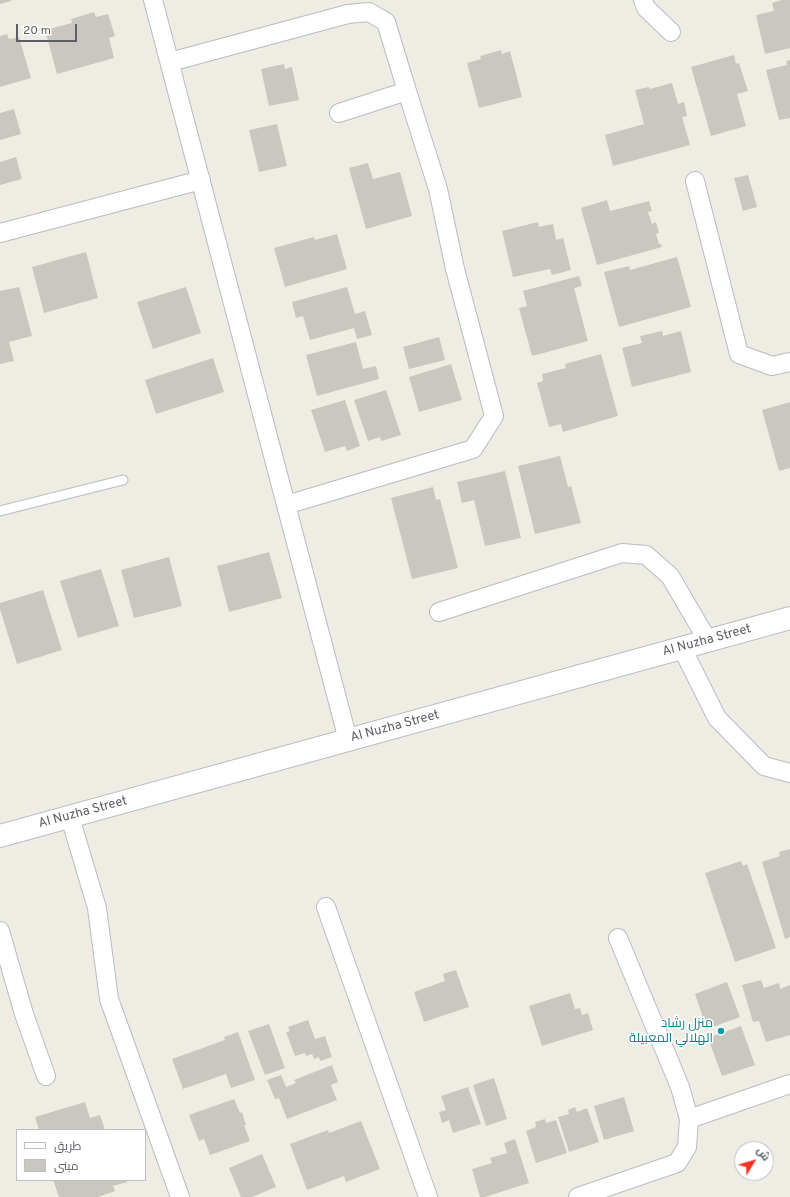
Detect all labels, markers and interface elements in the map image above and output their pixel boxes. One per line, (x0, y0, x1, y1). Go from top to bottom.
scale bar (18, 16, 79, 42)
text: 20 m (23, 23, 51, 39)
street label: Al Nuzha Street (661, 622, 753, 660)
street label: Al Nuzha Street (349, 708, 441, 746)
street label: Al Nuzha Street (37, 794, 129, 832)
place label: منزل رشاد الهلالي المعبيلة (629, 1016, 713, 1047)
marker: منزل رشاد الهلالي المعبيلة (716, 1026, 726, 1036)
legend (16, 1129, 146, 1181)
text: طريق (54, 1139, 81, 1155)
north arrow (734, 1141, 774, 1181)
text: ش (753, 1144, 773, 1164)
text: مبنى (54, 1159, 79, 1175)

